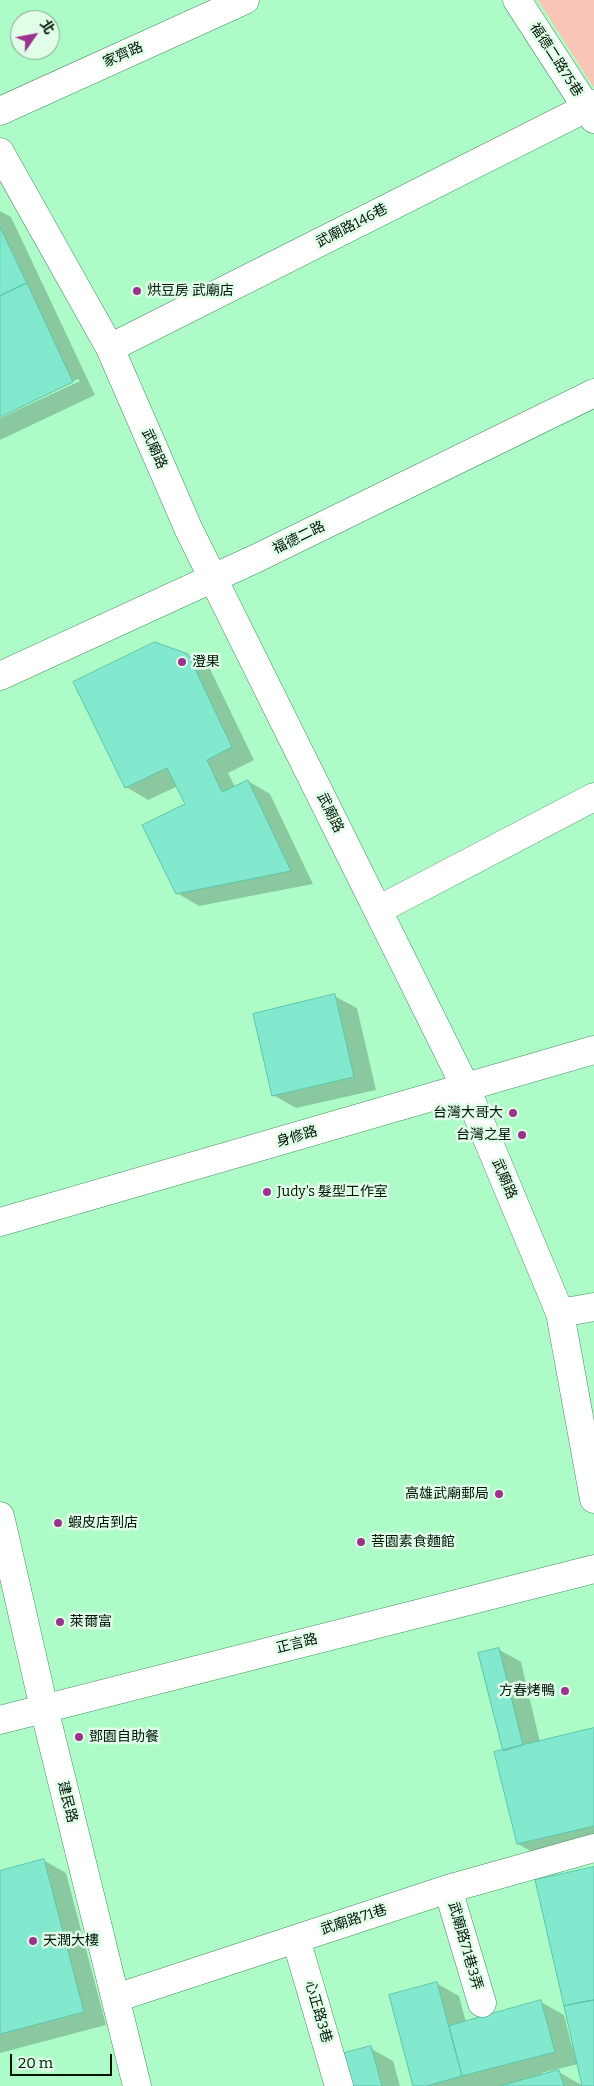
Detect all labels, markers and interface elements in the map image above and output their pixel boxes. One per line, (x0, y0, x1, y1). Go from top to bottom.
north arrow (10, 10, 60, 60)
text: 北 (36, 17, 58, 38)
street label: 福德二路75巷 (526, 20, 586, 100)
street label: 家齊路 (100, 39, 146, 71)
street label: 武廟路146巷 (313, 201, 391, 251)
place label: 烘豆房 武廟店 (147, 283, 234, 299)
marker: 烘豆房 武廟店 (131, 285, 143, 297)
street label: 武廟路 (138, 426, 170, 472)
street label: 福德二路 (270, 518, 328, 558)
place label: 澄果 (192, 654, 220, 670)
marker: 澄果 (176, 656, 188, 668)
street label: 武廟路 (313, 790, 347, 836)
place label: 台灣大哥大 (433, 1105, 503, 1121)
marker: 台灣大哥大 (507, 1107, 519, 1119)
street label: 身修路 (274, 1123, 320, 1151)
place label: 台灣之星 (456, 1127, 512, 1143)
marker: 台灣之星 (516, 1129, 528, 1141)
street label: 武廟路 (488, 1156, 520, 1202)
place label: Judy's 髮型工作室 (277, 1184, 388, 1200)
marker: Judy's 髮型工作室 (261, 1186, 273, 1198)
place label: 高雄武廟郵局 (405, 1486, 489, 1502)
marker: 高雄武廟郵局 (493, 1488, 505, 1500)
place label: 蝦皮店到店 (68, 1515, 138, 1531)
marker: 蝦皮店到店 (52, 1517, 64, 1529)
place label: 菩園素食麵館 (371, 1534, 455, 1550)
marker: 菩園素食麵館 (355, 1536, 367, 1548)
place label: 萊爾富 (70, 1614, 112, 1630)
marker: 萊爾富 (54, 1616, 66, 1628)
street label: 正言路 (275, 1631, 319, 1657)
place label: 方春烤鴨 (499, 1683, 555, 1699)
marker: 方春烤鴨 (559, 1685, 571, 1697)
place label: 鄧園自助餐 (89, 1729, 159, 1745)
marker: 鄧園自助餐 (73, 1731, 85, 1743)
street label: 建民路 (54, 1780, 80, 1824)
street label: 武廟路71巷3弄 (444, 1900, 486, 1992)
street label: 武廟路71巷 (319, 1901, 389, 1939)
place label: 天潤大樓 (43, 1933, 99, 1949)
marker: 天潤大樓 (27, 1935, 39, 1947)
street label: 心正路3巷 (301, 1979, 335, 2045)
scale bar (12, 2044, 115, 2076)
text: 20 m (18, 2054, 53, 2072)

